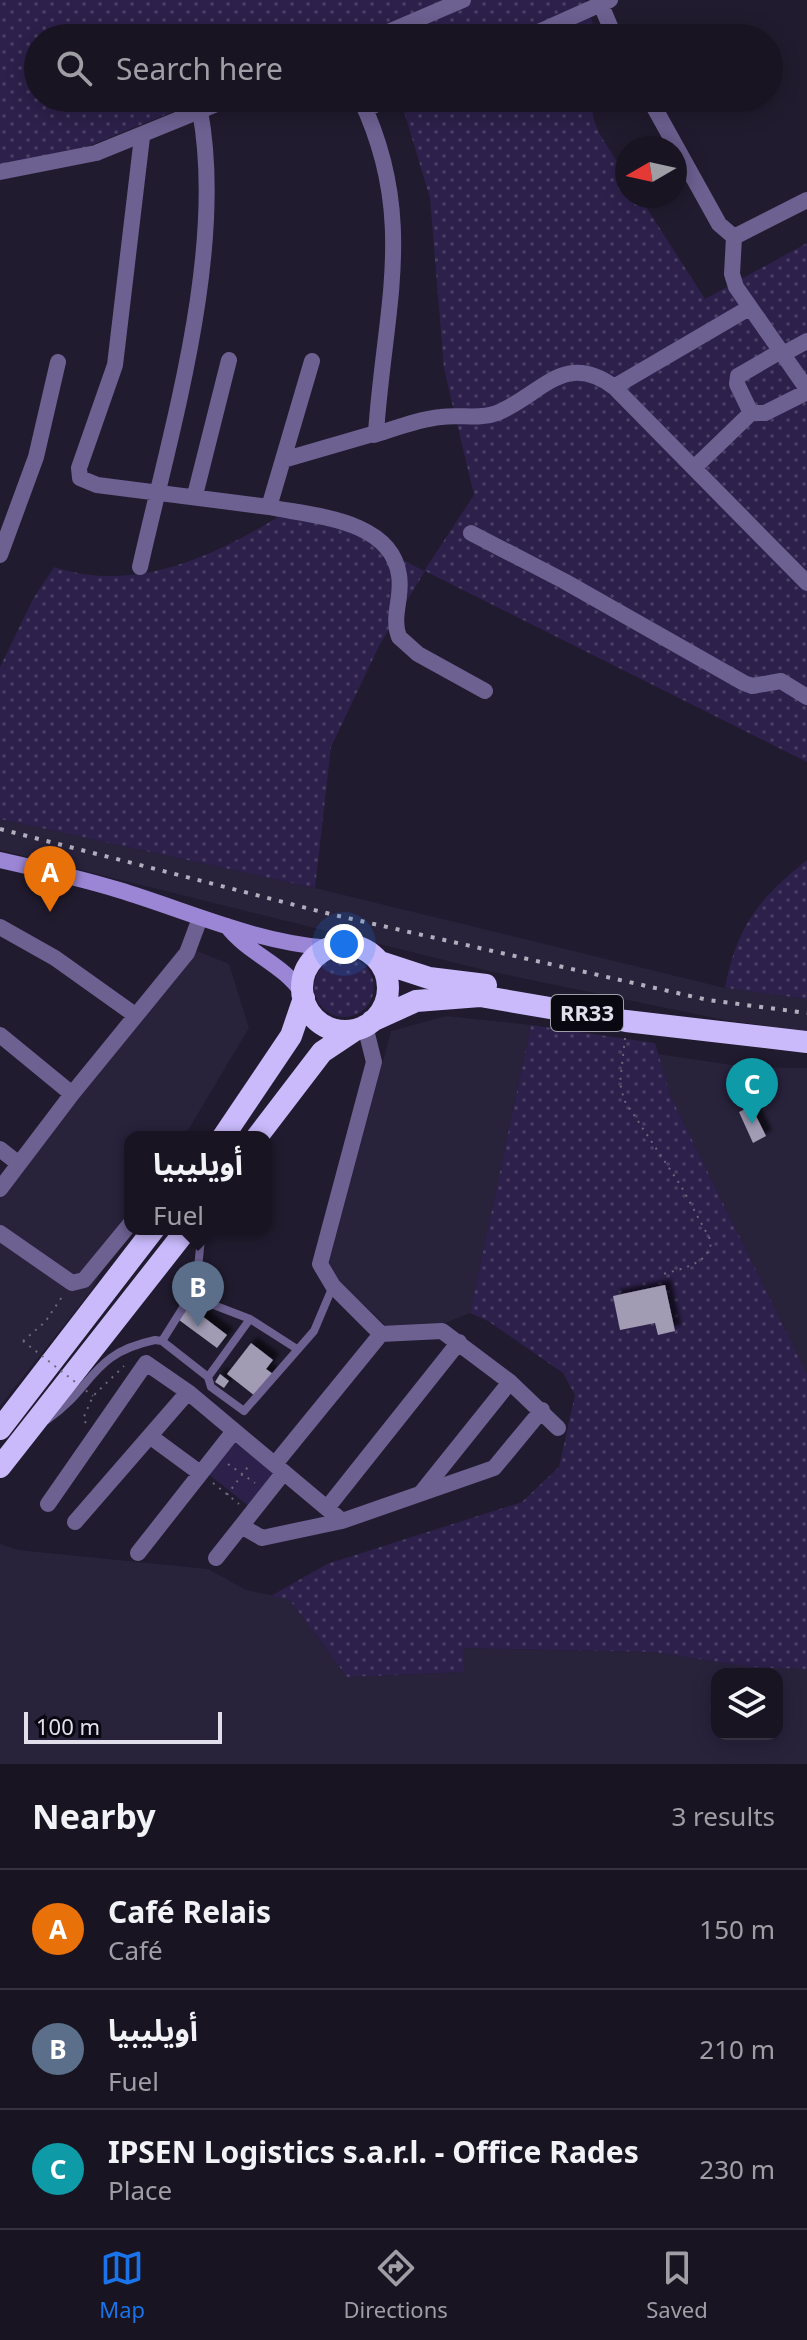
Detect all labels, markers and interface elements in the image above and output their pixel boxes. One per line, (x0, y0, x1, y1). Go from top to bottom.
search box (24, 24, 783, 112)
icon: search (52, 46, 96, 90)
text: Search here (116, 48, 283, 89)
north arrow (615, 136, 687, 208)
pin: A (24, 846, 76, 912)
your location (324, 924, 364, 964)
road number: RR33 (551, 995, 623, 1031)
pin: C (726, 1058, 778, 1124)
popup (124, 1131, 272, 1235)
text: أويليبيا (153, 1143, 243, 1184)
text: Fuel (153, 1197, 204, 1233)
pin: B (172, 1261, 224, 1327)
map controls (711, 1668, 783, 1740)
button: layers (711, 1668, 783, 1740)
scale bar (24, 1708, 222, 1744)
text: 100 m (36, 1711, 100, 1741)
text: Nearby (32, 1793, 156, 1839)
text: 3 results (671, 1798, 775, 1834)
text: Café Relais (108, 1891, 271, 1932)
text: A (49, 1911, 67, 1947)
text: 150 m (699, 1911, 775, 1947)
text: Café (108, 1932, 163, 1968)
text: أويليبيا (108, 2009, 198, 2050)
text: B (49, 2031, 67, 2067)
text: 210 m (699, 2031, 775, 2067)
text: Fuel (108, 2063, 159, 2099)
text: IPSEN Logistics s.a.r.l. - Office Rades (108, 2131, 639, 2172)
text: C (50, 2151, 66, 2187)
text: 230 m (699, 2151, 775, 2187)
text: Place (108, 2172, 172, 2208)
tab: Map (99, 2246, 145, 2324)
tab: Directions (343, 2246, 448, 2324)
tab: Saved (646, 2246, 708, 2324)

